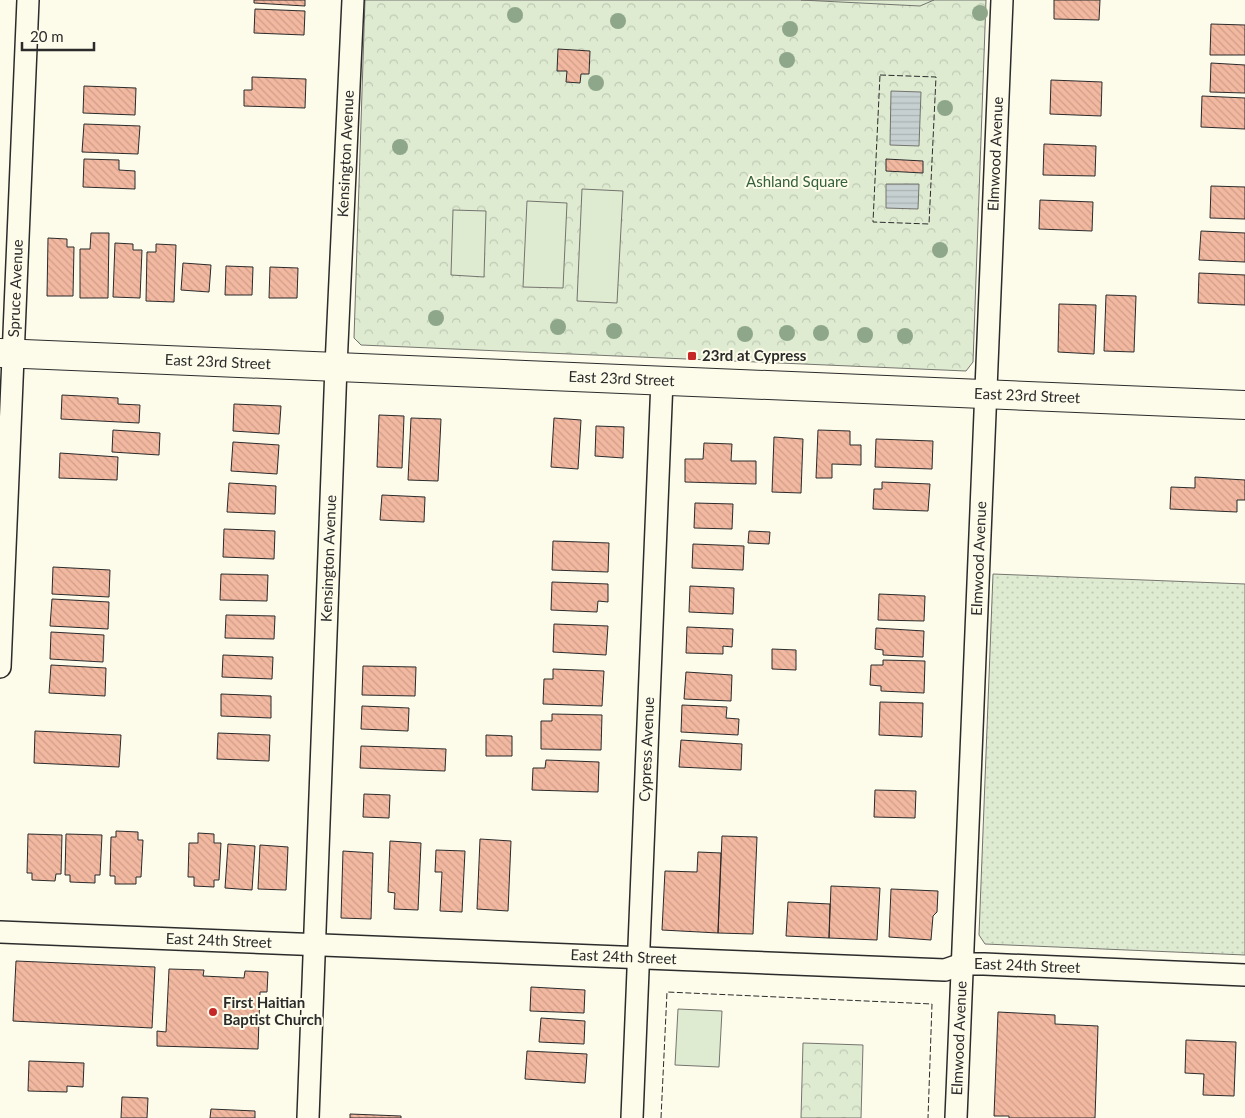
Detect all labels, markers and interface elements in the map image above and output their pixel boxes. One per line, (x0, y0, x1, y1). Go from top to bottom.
scale bar (22, 20, 95, 52)
text: 20 m (30, 27, 64, 45)
street label: Kensington Avenue (333, 90, 357, 218)
street label: Elmwood Avenue (983, 96, 1006, 211)
park label: Ashland Square (746, 172, 848, 190)
street label: Spruce Avenue (4, 239, 26, 338)
place label: 23rd at Cypress (702, 346, 807, 364)
street label: East 23rd Street (164, 350, 272, 372)
marker: 23rd at Cypress (686, 350, 698, 362)
street label: East 23rd Street (568, 367, 676, 389)
street label: East 23rd Street (974, 384, 1081, 406)
street label: Kensington Avenue (316, 494, 339, 622)
street label: Elmwood Avenue (967, 501, 989, 616)
street label: Cypress Avenue (635, 696, 657, 802)
street label: East 24th Street (165, 929, 273, 951)
street label: East 24th Street (570, 945, 678, 967)
street label: East 24th Street (974, 954, 1081, 976)
street label: Elmwood Avenue (947, 980, 970, 1096)
place label: First Haitian Baptist Church (223, 993, 322, 1028)
marker: First Haitian Baptist Church (207, 1006, 219, 1018)

